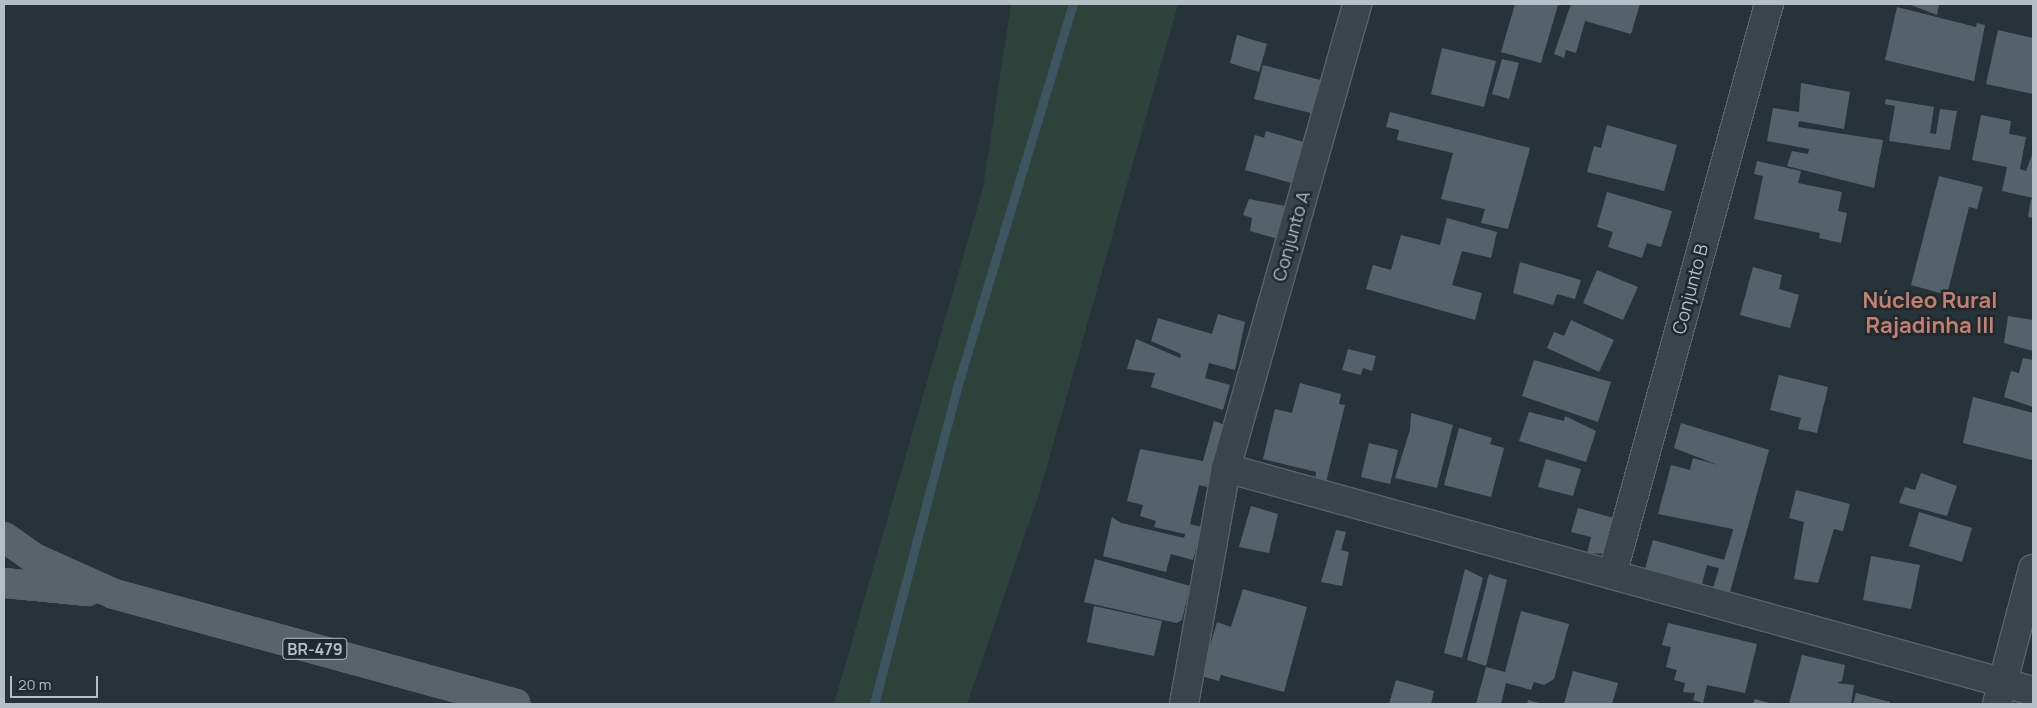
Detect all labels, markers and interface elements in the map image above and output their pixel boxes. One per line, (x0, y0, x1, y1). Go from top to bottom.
street label: Conjunto A (1268, 189, 1314, 283)
street label: Conjunto B (1668, 242, 1712, 336)
district label: Núcleo Rural Rajadinha III (1863, 287, 1997, 338)
road number: BR-479 (281, 636, 349, 662)
scale bar (12, 666, 100, 698)
text: 20 m (18, 674, 51, 695)

